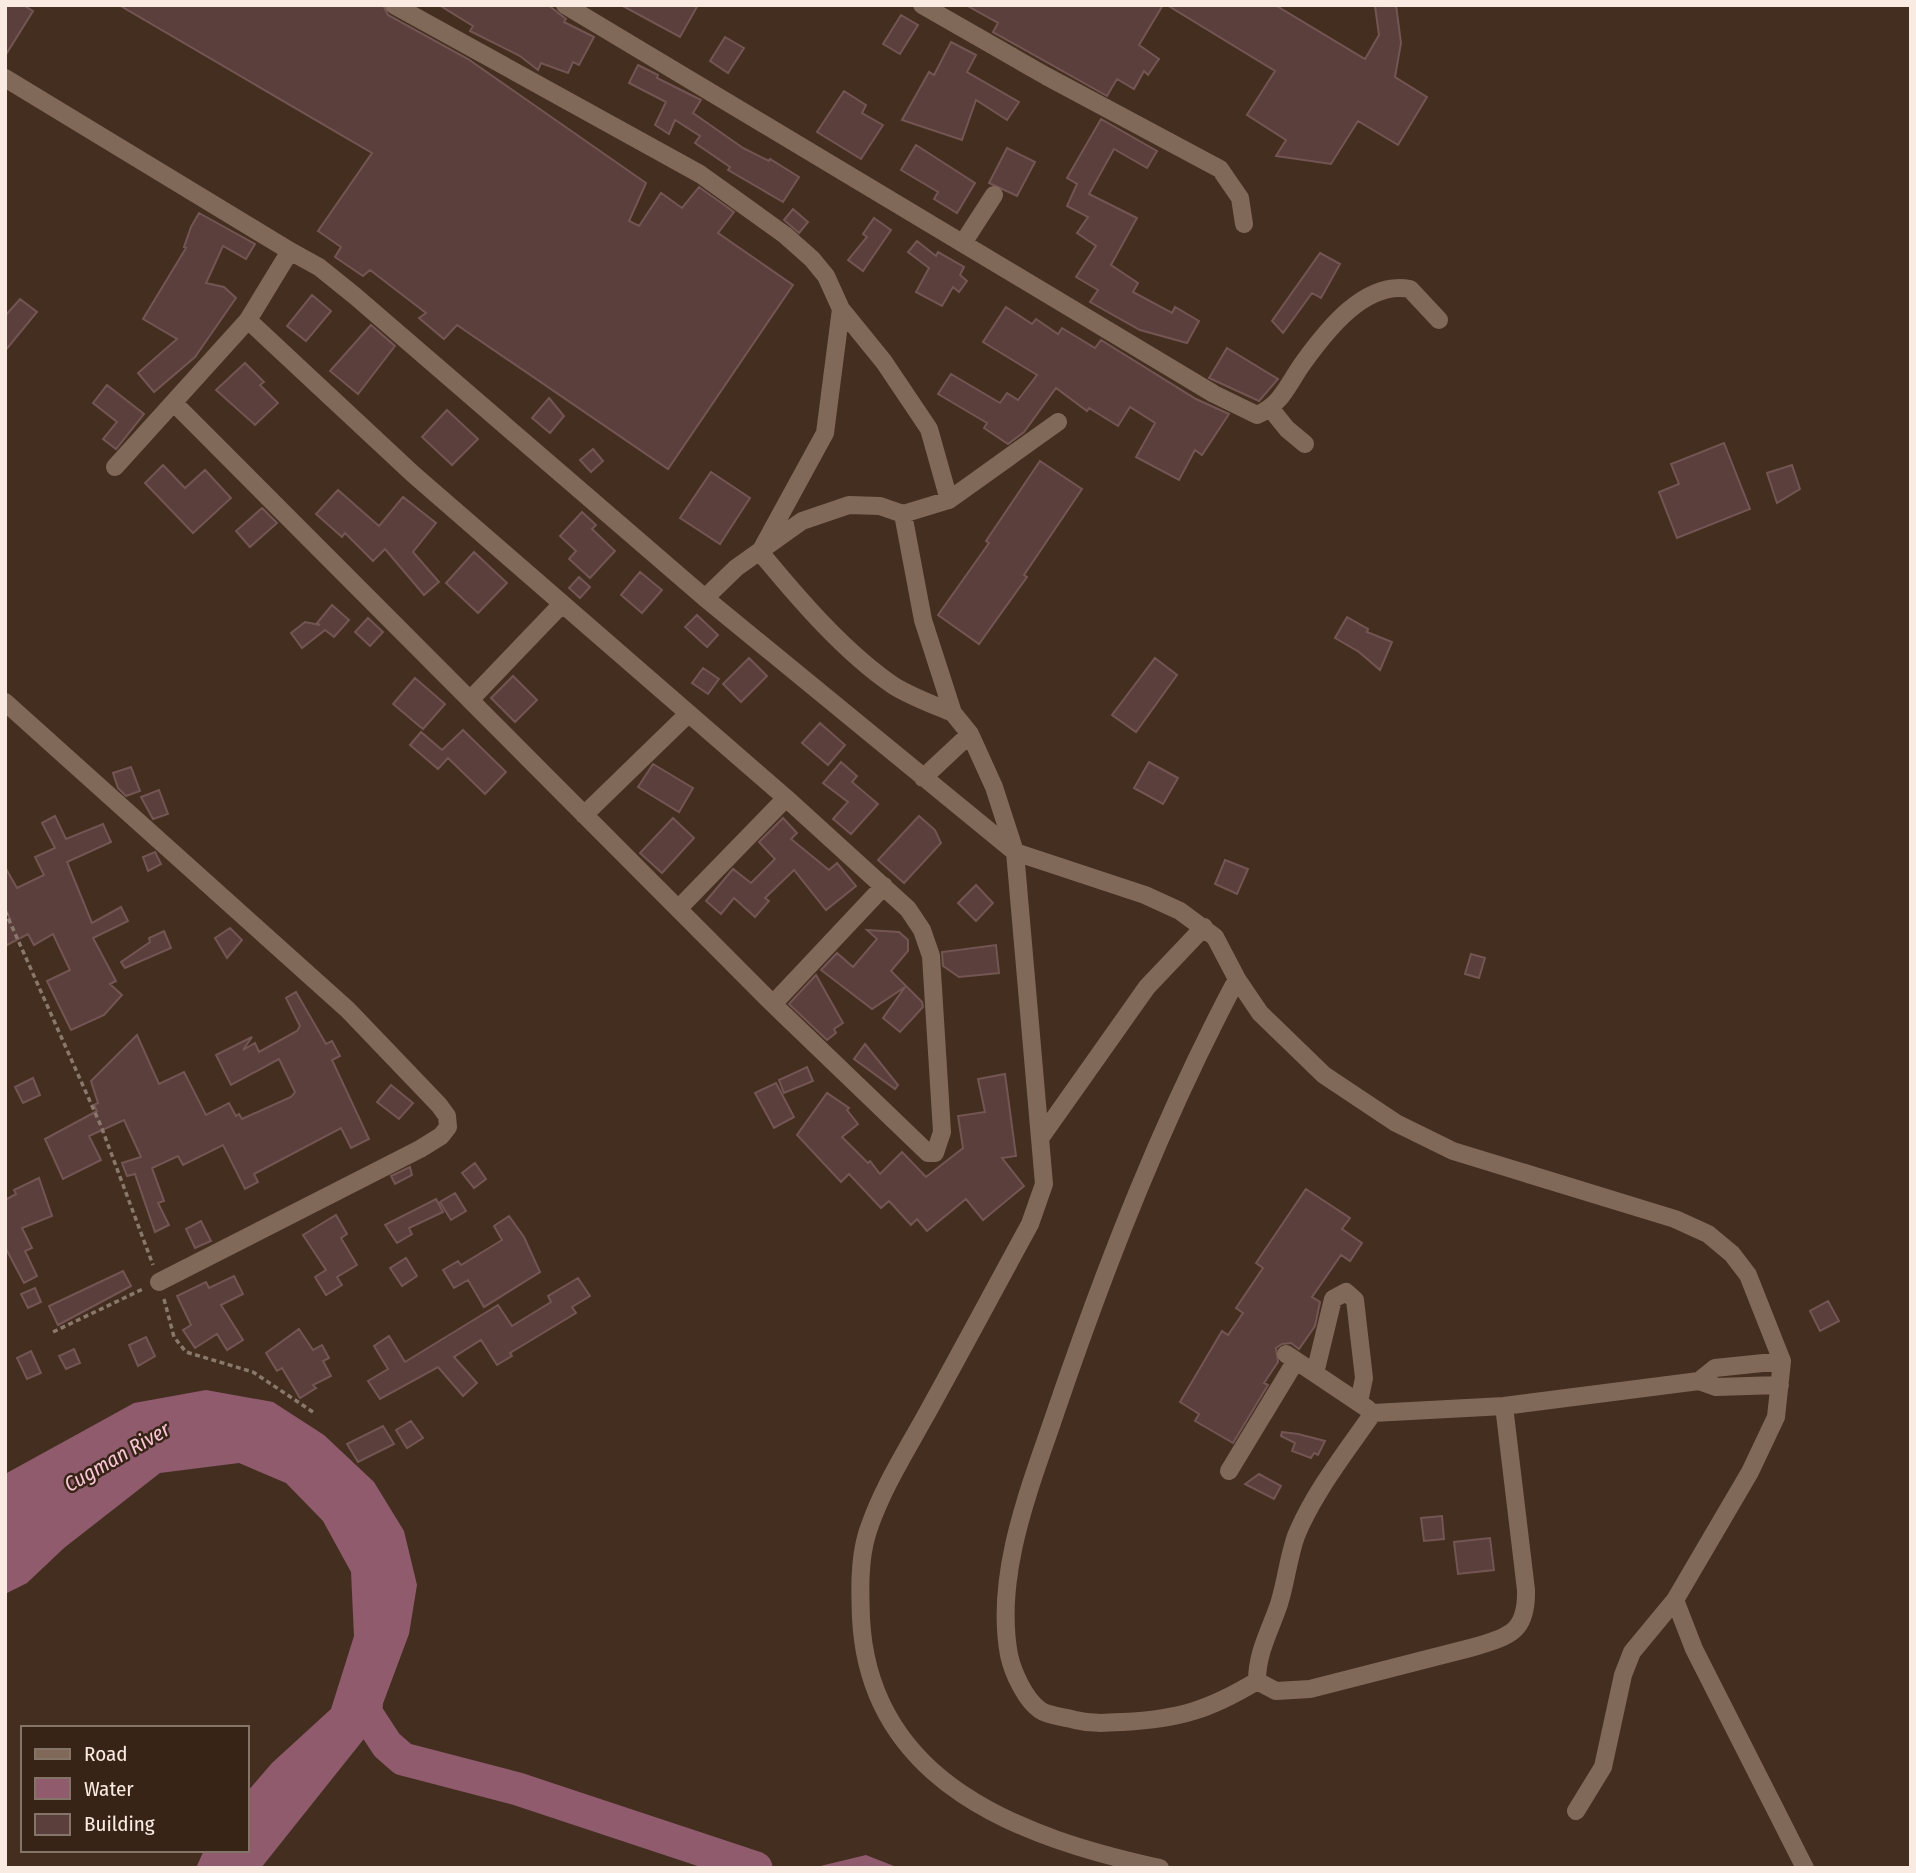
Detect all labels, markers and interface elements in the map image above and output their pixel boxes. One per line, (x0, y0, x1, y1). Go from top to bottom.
water label: Cugman River (59, 1416, 175, 1498)
legend (21, 1726, 248, 1852)
text: Road (84, 1741, 128, 1767)
text: Water (84, 1776, 134, 1802)
text: Building (84, 1811, 155, 1837)

